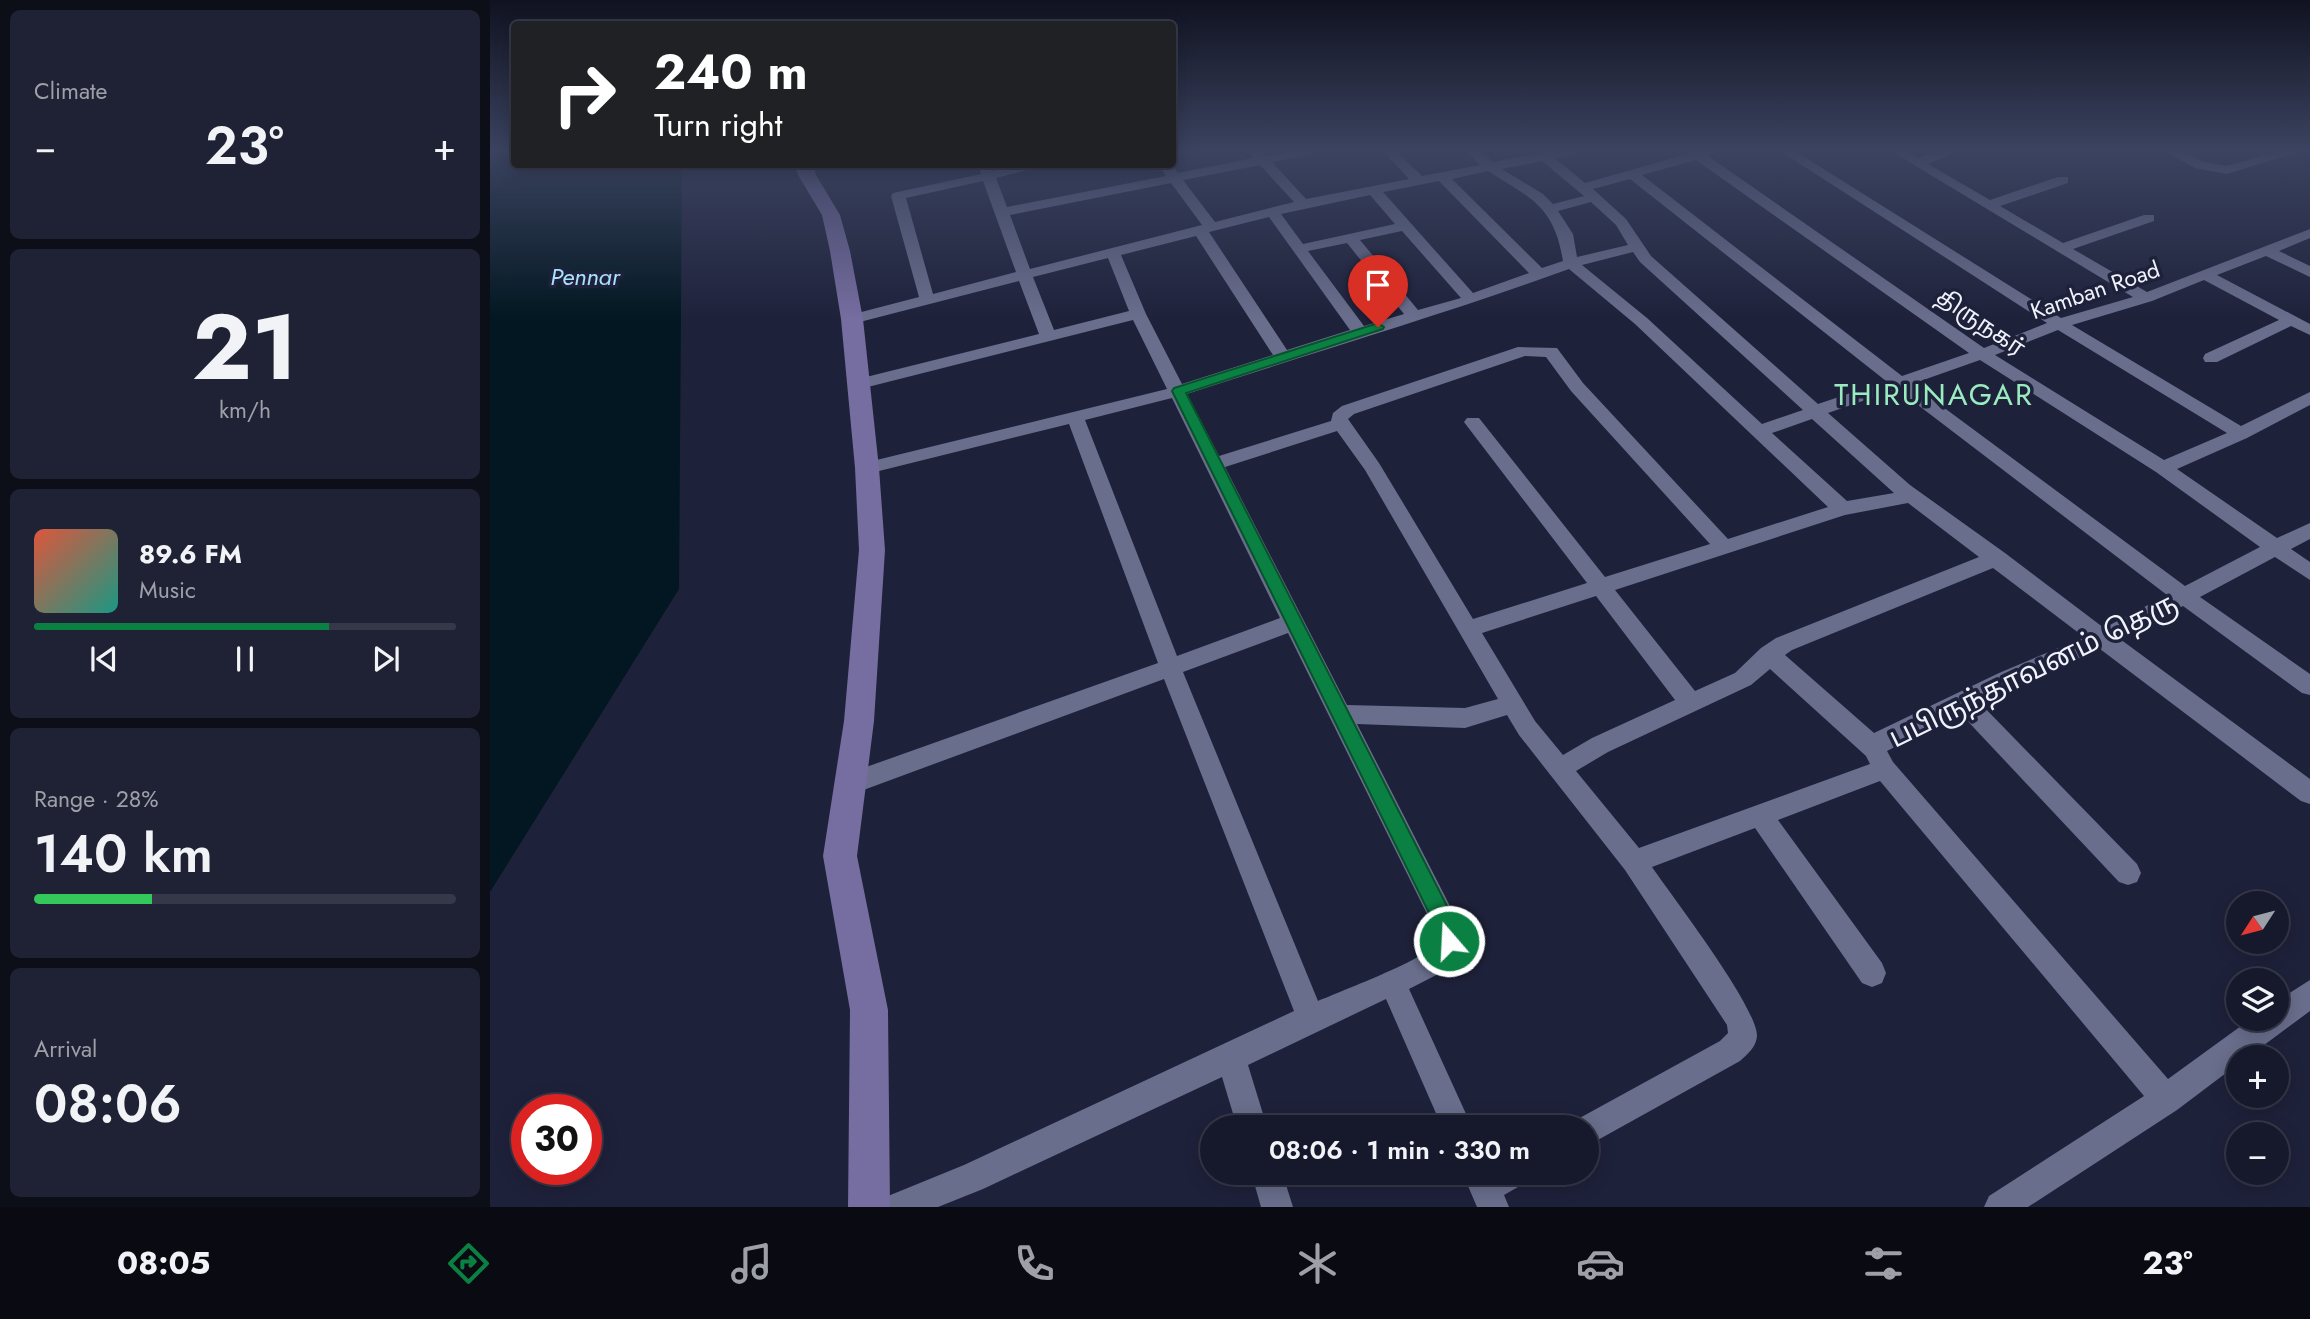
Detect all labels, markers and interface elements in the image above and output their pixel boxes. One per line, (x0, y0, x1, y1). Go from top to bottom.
text: 240 m (654, 37, 808, 107)
icon: right (539, 49, 630, 140)
text: Climate (34, 74, 107, 108)
text: Turn right (654, 102, 783, 148)
text: 23° (205, 108, 284, 184)
text: − (34, 119, 56, 174)
text: + (433, 119, 456, 174)
street label: Kamban Road (2026, 252, 2164, 328)
pin (1348, 255, 1408, 327)
water label: Pennar (550, 259, 622, 294)
icon: arrive (1359, 266, 1397, 304)
street label: திருநகர் (1930, 280, 2033, 364)
text: 21 (192, 282, 298, 413)
district label: THIRUNAGAR (1834, 373, 2034, 416)
text: km/h (219, 393, 271, 427)
text: 89.6 FM (139, 535, 242, 573)
text: Music (139, 573, 196, 607)
street label: பபிருந்தாவனம் தெரு (1882, 582, 2184, 758)
icon: previous (85, 640, 123, 678)
icon: pause (226, 640, 264, 678)
icon: next (367, 640, 405, 678)
text: Range · 28% (34, 782, 159, 816)
text: 140 km (34, 816, 213, 892)
north arrow (2226, 891, 2289, 954)
map controls (2226, 891, 2289, 1185)
position arrow (1412, 904, 1486, 978)
button: layers (2226, 968, 2289, 1031)
text: Arrival (34, 1032, 97, 1066)
button: + (2226, 1045, 2289, 1108)
text: 08:06 (34, 1066, 182, 1142)
speed limit sign: 30 (511, 1094, 602, 1185)
button: − (2226, 1122, 2289, 1185)
text: 08:06 · 1 min · 330 m (1269, 1131, 1530, 1169)
icon: directions (444, 1239, 493, 1288)
icon: music (727, 1239, 776, 1288)
icon: phone (1010, 1239, 1059, 1288)
icon: climate (1293, 1239, 1342, 1288)
icon: car (1576, 1239, 1625, 1288)
icon: filters (1859, 1239, 1908, 1288)
text: 08:05 (117, 1240, 210, 1286)
text: 23° (2143, 1240, 2193, 1286)

